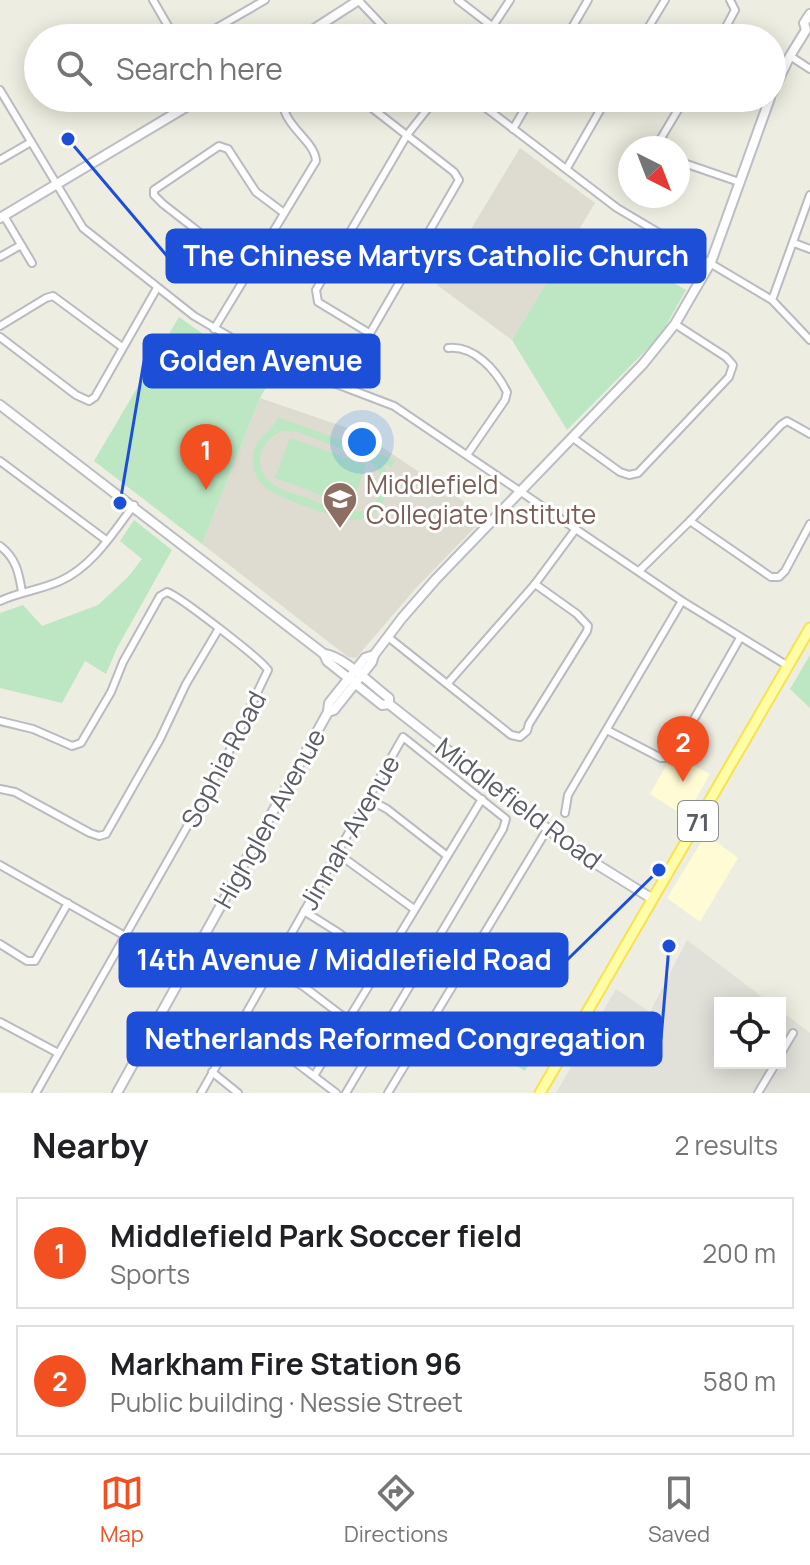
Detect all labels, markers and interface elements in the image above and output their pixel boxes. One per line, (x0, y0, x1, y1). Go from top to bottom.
search box (24, 24, 786, 112)
icon: search (52, 46, 96, 90)
text: Search here (116, 48, 283, 89)
north arrow (618, 136, 690, 208)
callout: The Chinese Martyrs Catholic Church (167, 230, 705, 282)
text: The Chinese Martyrs Catholic Church (183, 236, 689, 274)
callout: Golden Avenue (144, 335, 379, 387)
text: Golden Avenue (159, 341, 363, 379)
your location (342, 422, 382, 462)
pin: 1 (180, 424, 232, 490)
place label: Middlefield Collegiate Institute (366, 466, 596, 532)
school or university icon: Middlefield Collegiate Institute (321, 480, 359, 530)
street label: Sophia Road (172, 685, 274, 833)
pin: 2 (657, 716, 709, 782)
street label: Highglen Avenue (205, 722, 333, 914)
street label: Middlefield Road (429, 729, 609, 877)
street label: Jinnah Avenue (290, 748, 408, 916)
road number: 71 (678, 801, 718, 841)
callout: 14th Avenue / Middlefield Road (120, 934, 567, 986)
text: 14th Avenue / Middlefield Road (136, 940, 552, 978)
map controls (714, 997, 786, 1069)
button: locate (714, 997, 786, 1069)
callout: Netherlands Reformed Congregation (128, 1013, 661, 1065)
text: Netherlands Reformed Congregation (144, 1019, 646, 1057)
text: Nearby (32, 1122, 148, 1168)
text: 2 results (674, 1127, 778, 1163)
text: Middlefield Park Soccer field (110, 1215, 522, 1256)
text: 1 (54, 1235, 66, 1271)
text: 200 m (702, 1235, 776, 1271)
text: Sports (110, 1256, 190, 1292)
text: Markham Fire Station 96 (110, 1343, 462, 1384)
text: 2 (52, 1363, 68, 1399)
text: 580 m (703, 1363, 776, 1399)
text: Public building · Nessie Street (110, 1384, 463, 1420)
tab: Map (100, 1471, 144, 1549)
tab: Directions (344, 1471, 448, 1549)
tab: Saved (648, 1471, 710, 1549)

